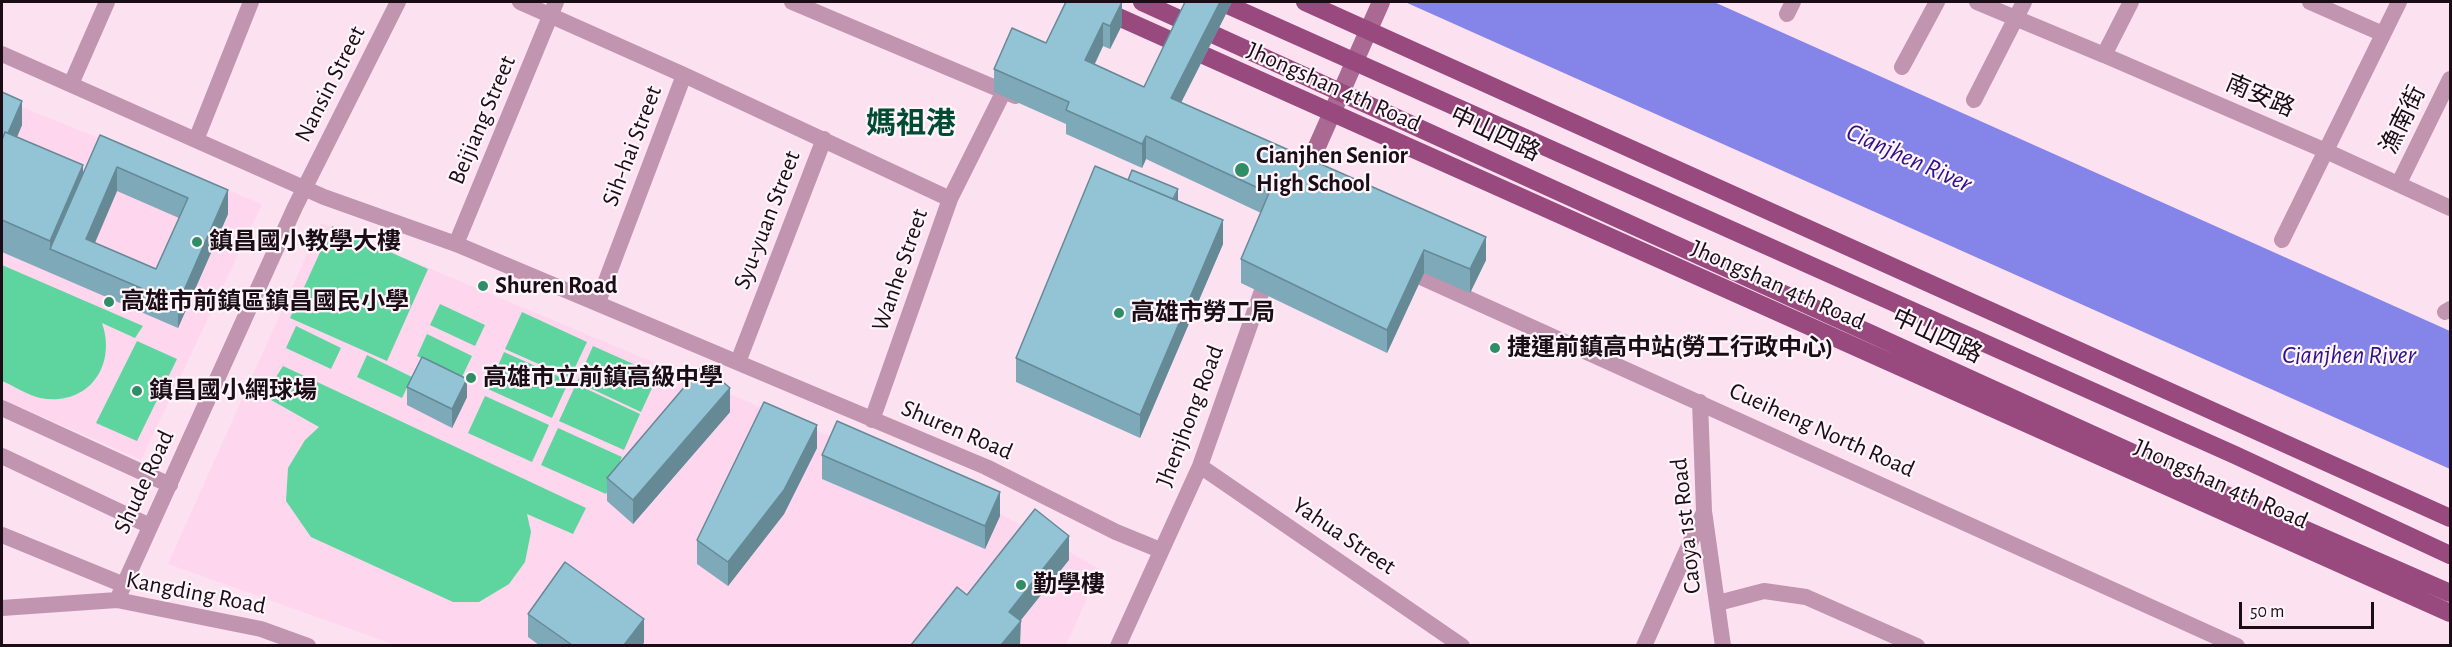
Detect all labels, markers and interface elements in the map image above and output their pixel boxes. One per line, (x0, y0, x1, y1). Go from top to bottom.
street label: Nansin Street (288, 21, 372, 147)
street label: Jhongshan 4th Road (1243, 36, 1425, 138)
street label: Beijiang Street (442, 51, 522, 189)
street label: 南安路 (2221, 69, 2299, 123)
street label: 漁南街 (2374, 81, 2432, 159)
street label: Sih-hai Street (596, 82, 668, 210)
street label: 中山四路 (1445, 101, 1545, 167)
district label: 媽祖港 (866, 106, 956, 142)
water label: Cianjhen River (1841, 116, 1977, 200)
place label: Cianjhen Senior High School (1256, 142, 1408, 198)
street label: Syu-yuan Street (727, 147, 807, 293)
marker: Cianjhen Senior High School (1233, 161, 1251, 179)
street label: Wanhe Street (866, 205, 934, 335)
place label: 鎮昌國小教學大樓 (209, 228, 401, 256)
street label: Jhongshan 4th Road (1687, 234, 1869, 336)
marker: 鎮昌國小教學大樓 (190, 235, 204, 249)
place label: Shuren Road (495, 272, 617, 300)
marker: Shuren Road (476, 279, 490, 293)
place label: 高雄市前鎮區鎮昌國民小學 (121, 288, 409, 316)
marker: 高雄市前鎮區鎮昌國民小學 (102, 295, 116, 309)
place label: 高雄市勞工局 (1131, 299, 1275, 327)
street label: 中山四路 (1887, 303, 1987, 369)
marker: 高雄市勞工局 (1112, 306, 1126, 320)
place label: 捷運前鎮高中站(勞工行政中心) (1507, 334, 1833, 362)
water label: Cianjhen River (2282, 339, 2416, 371)
street label: Jhenjhong Road (1150, 341, 1230, 491)
marker: 捷運前鎮高中站(勞工行政中心) (1488, 341, 1502, 355)
place label: 高雄市立前鎮高級中學 (483, 364, 723, 392)
marker: 高雄市立前鎮高級中學 (464, 371, 478, 385)
street label: Cueiheng North Road (1725, 376, 1919, 484)
place label: 鎮昌國小網球場 (149, 377, 317, 405)
marker: 鎮昌國小網球場 (130, 384, 144, 398)
street label: Shuren Road (897, 394, 1017, 466)
street label: Shude Road (107, 426, 181, 538)
street label: Jhongshan 4th Road (2130, 433, 2312, 535)
street label: Caoya 1st Road (1665, 457, 1707, 595)
street label: Yahua Street (1287, 491, 1401, 581)
street label: Kangding Road (124, 565, 268, 621)
place label: 勤學樓 (1033, 571, 1105, 599)
marker: 勤學樓 (1014, 578, 1028, 592)
scale bar (2242, 590, 2377, 628)
text: 50 m (2250, 603, 2284, 621)

